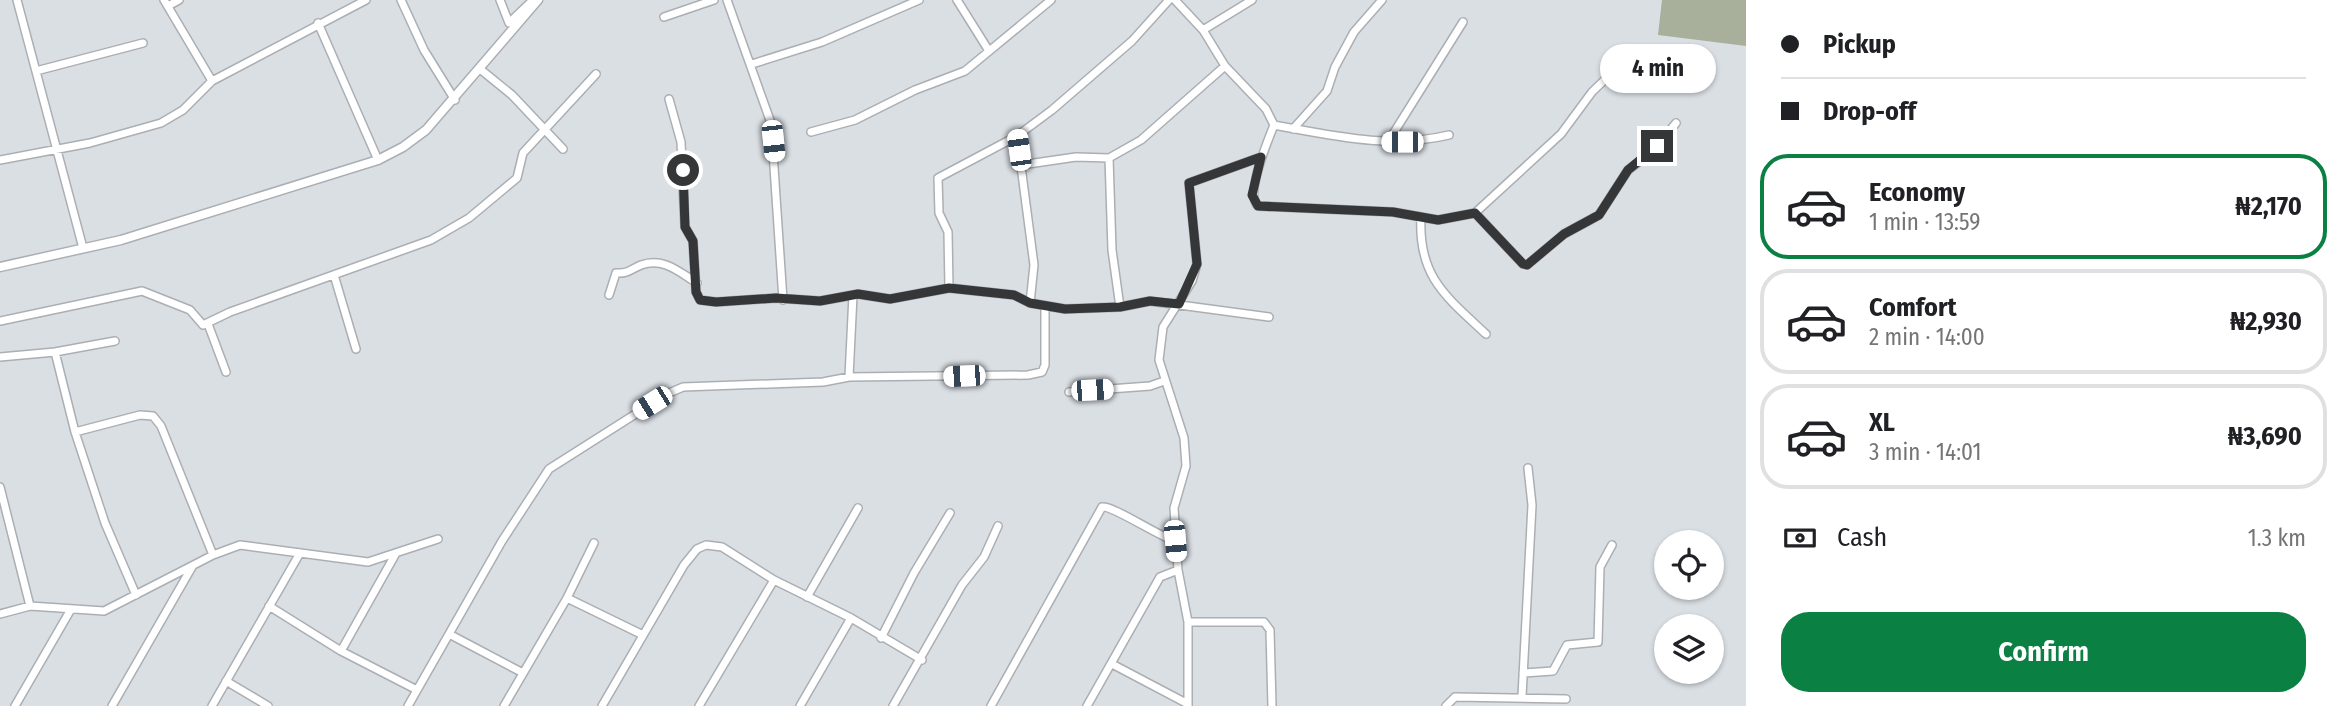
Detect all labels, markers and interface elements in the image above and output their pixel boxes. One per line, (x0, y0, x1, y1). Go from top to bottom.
text: Pickup (1823, 29, 1896, 60)
callout: 4 min (1599, 44, 1715, 94)
text: 4 min (1632, 54, 1684, 82)
text: Drop-off (1823, 96, 1916, 127)
car (761, 119, 786, 163)
car (1006, 128, 1033, 172)
route end (1641, 130, 1673, 162)
car (1382, 132, 1424, 153)
route start (667, 154, 699, 186)
icon: car (1785, 175, 1848, 238)
text: Economy (1869, 177, 1965, 208)
text: ₦2,170 (2235, 191, 2302, 222)
text: 1 min · 13:59 (1869, 208, 1980, 236)
icon: car (1785, 290, 1848, 353)
text: Comfort (1869, 292, 1957, 323)
text: ₦2,930 (2230, 306, 2302, 337)
text: 2 min · 14:00 (1869, 323, 1985, 351)
car (943, 365, 986, 387)
car (1071, 378, 1114, 402)
car (629, 383, 676, 423)
icon: car (1785, 405, 1848, 468)
text: XL (1869, 407, 1895, 438)
text: ₦3,690 (2228, 421, 2302, 452)
text: 3 min · 14:01 (1869, 438, 1981, 466)
car (1163, 519, 1188, 563)
icon: cash (1781, 519, 1819, 557)
text: Cash (1837, 522, 1887, 553)
text: 1.3 km (2248, 524, 2306, 552)
map controls (1654, 530, 1724, 684)
button: locate (1654, 530, 1724, 600)
button: Confirm (1781, 612, 2306, 692)
button: layers (1654, 614, 1724, 684)

